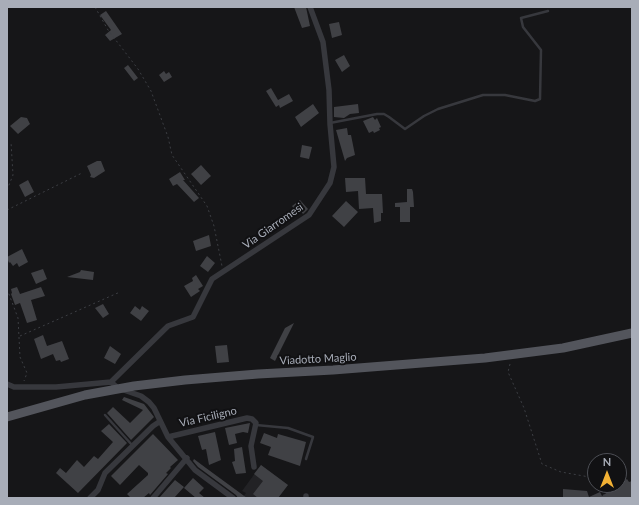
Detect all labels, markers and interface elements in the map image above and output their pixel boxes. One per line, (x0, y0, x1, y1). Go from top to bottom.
street label: Via Giarromesi (240, 200, 306, 252)
street label: Viadotto Maglio (279, 350, 357, 368)
street label: Via Ficiligno (178, 404, 238, 430)
north arrow (587, 453, 627, 493)
text: N (603, 455, 611, 468)

